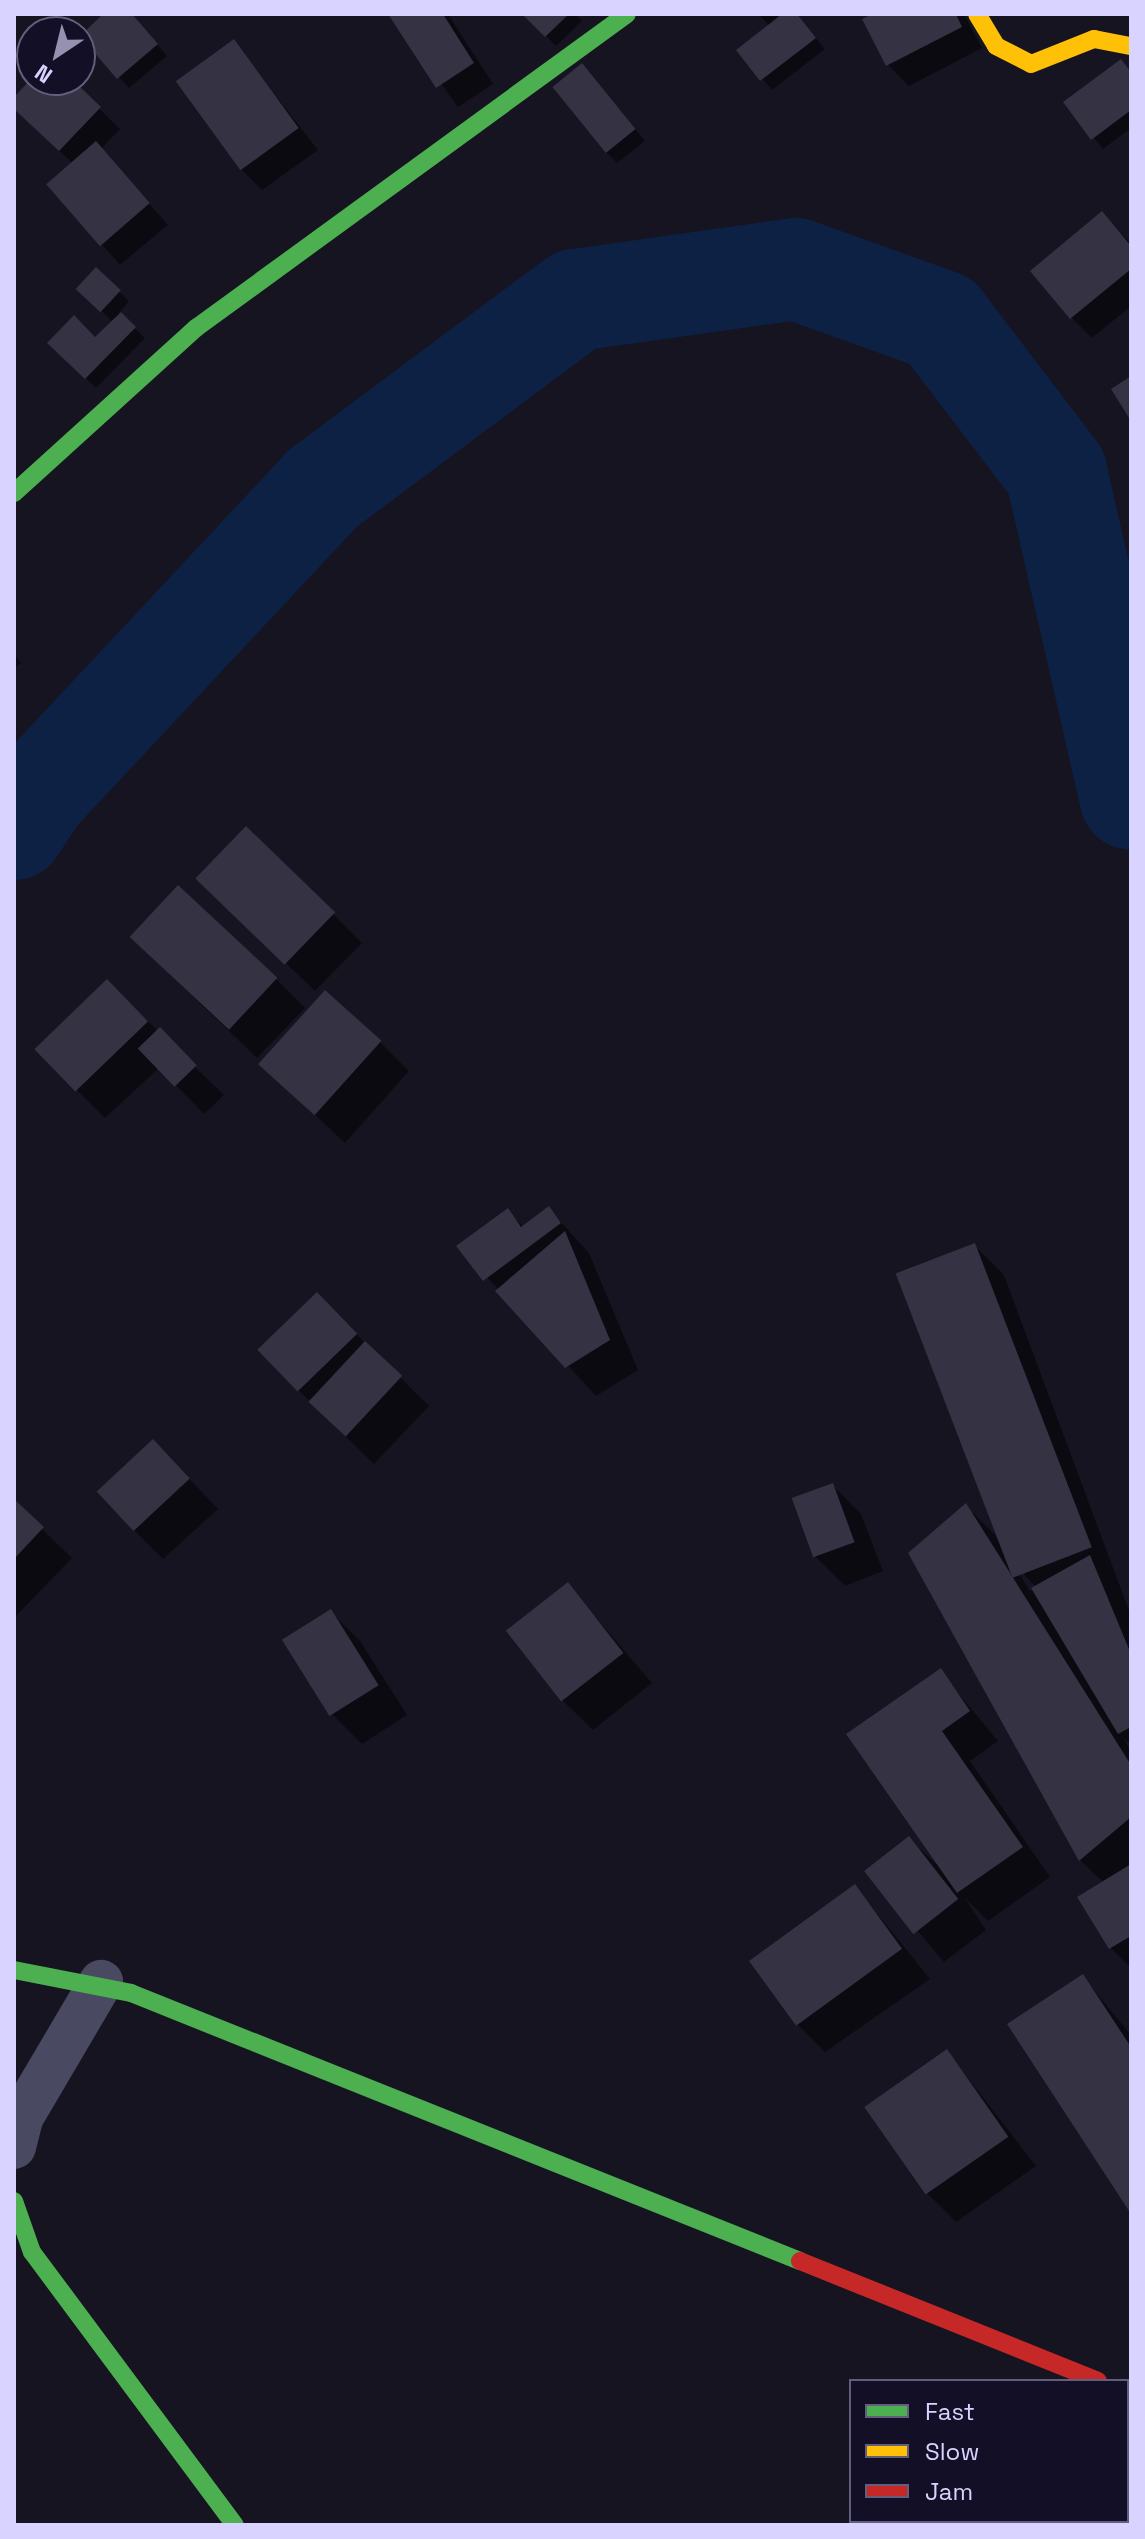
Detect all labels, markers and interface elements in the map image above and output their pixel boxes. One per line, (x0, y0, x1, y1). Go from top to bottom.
north arrow (16, 16, 96, 96)
text: N (29, 58, 57, 90)
legend (849, 2379, 1129, 2523)
text: Fast (925, 2396, 975, 2427)
text: Slow (925, 2436, 979, 2467)
text: Jam (925, 2476, 973, 2507)

